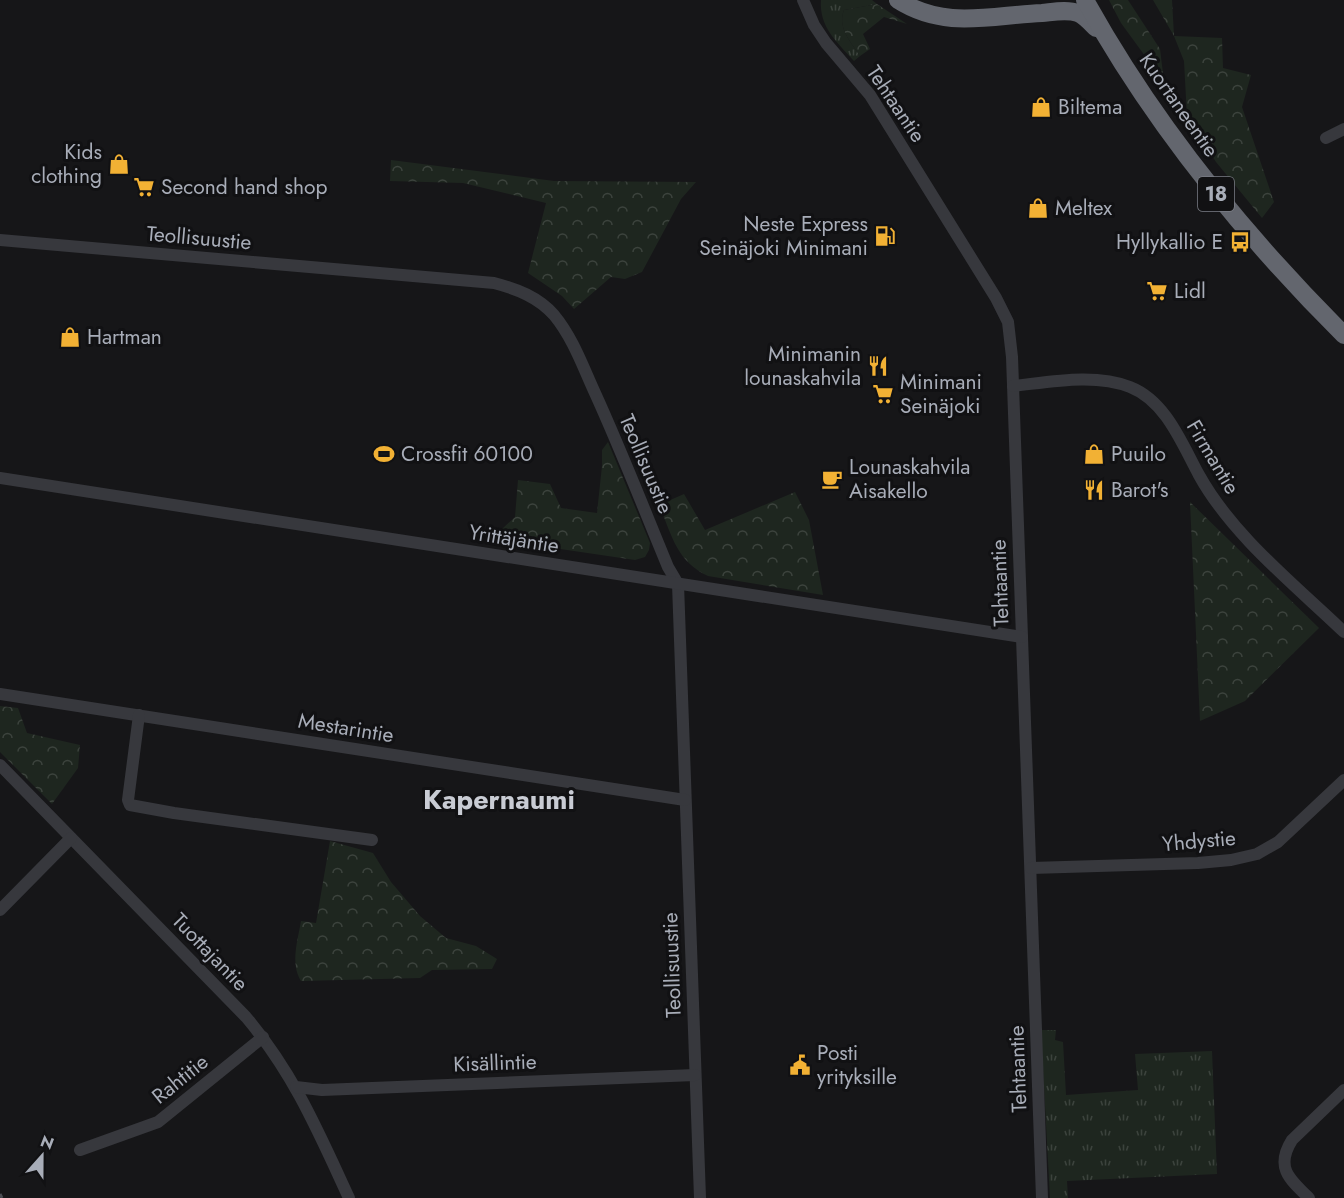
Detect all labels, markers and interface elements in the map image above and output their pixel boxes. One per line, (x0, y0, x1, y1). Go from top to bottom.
street label: Kuortaneentie (1132, 47, 1226, 163)
street label: Tehtaantie (859, 60, 933, 149)
place label: Biltema (1058, 92, 1122, 122)
shop icon: Biltema (1029, 95, 1053, 119)
place label: Kids clothing (31, 137, 102, 191)
shop icon: Kids clothing (107, 152, 131, 176)
place label: Second hand shop (161, 172, 327, 202)
supermarket icon: Second hand shop (132, 175, 156, 199)
road number: 18 (1198, 177, 1234, 211)
place label: Meltex (1055, 193, 1112, 223)
shop icon: Meltex (1026, 196, 1050, 220)
place label: Neste Express Seinäjoki Minimani (699, 209, 868, 263)
street label: Teollisuustie (145, 218, 253, 258)
fuel station icon: Neste Express Seinäjoki Minimani (873, 224, 897, 248)
place label: Hyllykallio E (1116, 227, 1223, 257)
bus stop icon: Hyllykallio E (1228, 230, 1252, 254)
place label: Lidl (1174, 276, 1206, 306)
supermarket icon: Lidl (1145, 279, 1169, 303)
place label: Hartman (87, 322, 162, 352)
shop icon: Hartman (58, 325, 82, 349)
place label: Minimanin lounaskahvila (744, 339, 861, 393)
restaurant icon: Minimanin lounaskahvila (866, 354, 890, 378)
place label: Minimani Seinäjoki (900, 367, 982, 421)
supermarket icon: Minimani Seinäjoki (871, 382, 895, 406)
street label: Teollisuustie (612, 410, 680, 519)
street label: Firmantie (1179, 414, 1247, 500)
place label: Crossfit 60100 (401, 439, 533, 469)
place label: Puuilo (1111, 439, 1166, 469)
sports icon: Crossfit 60100 (372, 442, 396, 466)
shop icon: Puuilo (1082, 442, 1106, 466)
place label: Lounaskahvila Aisakello (849, 452, 970, 506)
cafe icon: Lounaskahvila Aisakello (820, 467, 844, 491)
place label: Barot's (1111, 475, 1169, 505)
restaurant icon: Barot's (1082, 478, 1106, 502)
street label: Yrittäjäntie (467, 517, 561, 561)
street label: Tehtaantie (983, 539, 1017, 627)
street label: Mestarintie (296, 706, 396, 750)
district label: Kapernaumi (423, 780, 575, 819)
street label: Yhdystie (1161, 823, 1237, 859)
street label: Tuottajantie (165, 906, 255, 998)
street label: Teollisuustie (655, 912, 689, 1018)
street label: Tehtaantie (1001, 1025, 1035, 1113)
place label: Posti yrityksille (817, 1038, 897, 1092)
street label: Rahtitie (145, 1047, 215, 1111)
street label: Kisällintie (453, 1047, 537, 1079)
public building icon: Posti yrityksille (788, 1053, 812, 1077)
north arrow (12, 1126, 72, 1186)
text: N (37, 1129, 57, 1155)

